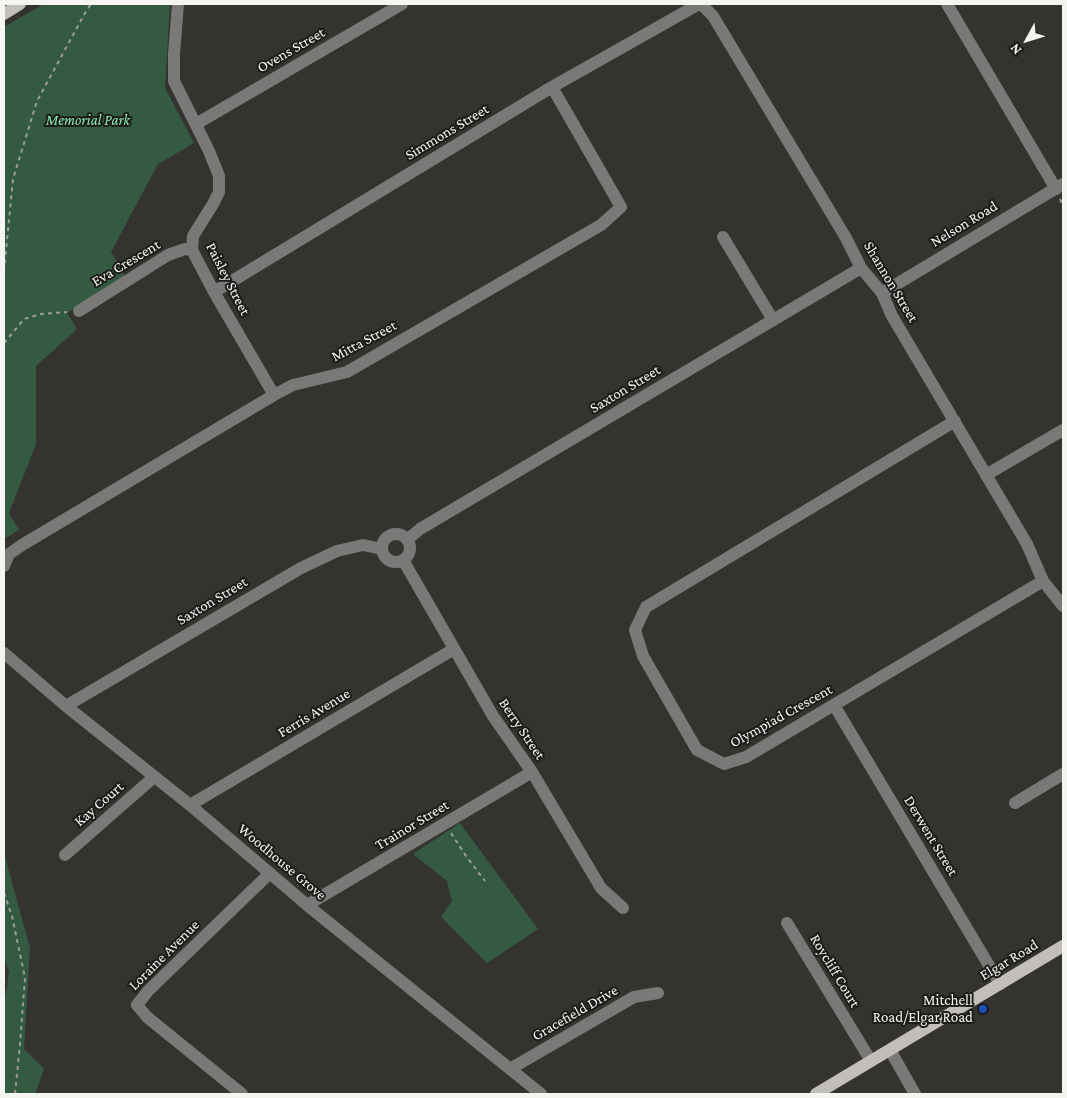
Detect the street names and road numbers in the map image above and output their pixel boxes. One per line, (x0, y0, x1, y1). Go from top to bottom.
street label: Ovens Street (254, 23, 328, 77)
street label: Simmons Street (402, 100, 492, 164)
street label: Nelson Road (927, 197, 1001, 251)
street label: Eva Crescent (89, 236, 163, 290)
street label: Shannon Street (860, 238, 922, 326)
street label: Paisley Street (202, 240, 254, 318)
street label: Mitta Street (328, 316, 400, 366)
street label: Saxton Street (586, 361, 664, 417)
street label: Saxton Street (173, 573, 251, 629)
street label: Olympiad Crescent (727, 680, 835, 752)
street label: Ferris Avenue (275, 684, 353, 742)
street label: Berry Street (495, 695, 549, 763)
street label: Kay Court (71, 778, 127, 830)
street label: Derwent Street (900, 793, 962, 879)
street label: Trainor Street (372, 796, 452, 854)
street label: Woodhouse Grove (234, 820, 330, 904)
street label: Loraine Avenue (125, 916, 203, 994)
street label: Roycliff Court (806, 931, 864, 1011)
street label: Elgar Road (977, 936, 1041, 984)
street label: Gracefield Drive (529, 981, 621, 1045)

